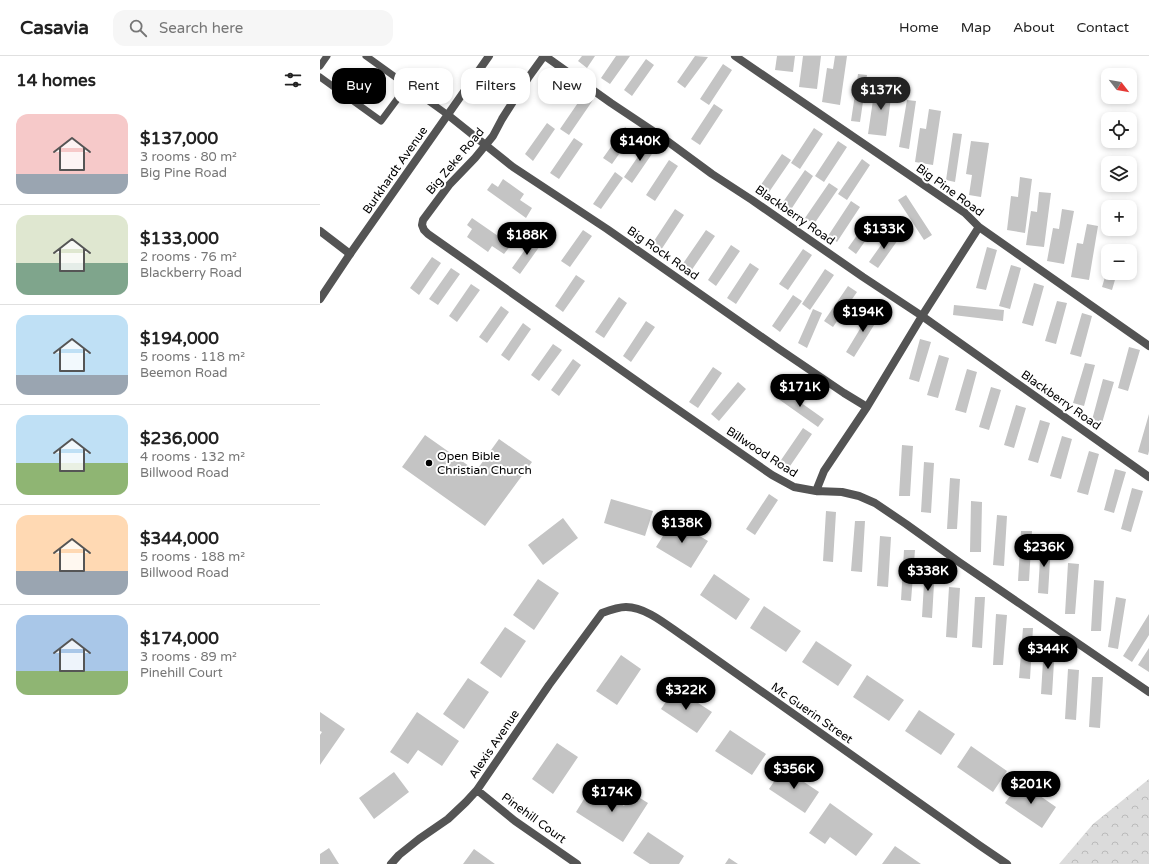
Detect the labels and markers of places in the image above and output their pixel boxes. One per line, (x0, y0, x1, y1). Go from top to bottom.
pin: $137K (853, 77, 909, 111)
pin: $140K (612, 128, 668, 162)
pin: $133K (856, 216, 912, 250)
pin: $188K (499, 222, 555, 256)
pin: $194K (835, 299, 891, 333)
pin: $171K (772, 374, 828, 408)
place label: Open Bible Christian Church (437, 449, 532, 477)
marker: Open Bible Christian Church (424, 458, 434, 468)
pin: $138K (654, 510, 710, 544)
pin: $236K (1016, 534, 1072, 568)
pin: $338K (900, 558, 956, 592)
pin: $344K (1020, 636, 1076, 670)
pin: $322K (658, 677, 714, 711)
pin: $356K (766, 756, 822, 790)
pin: $201K (1003, 771, 1059, 805)
pin: $174K (584, 779, 640, 813)

